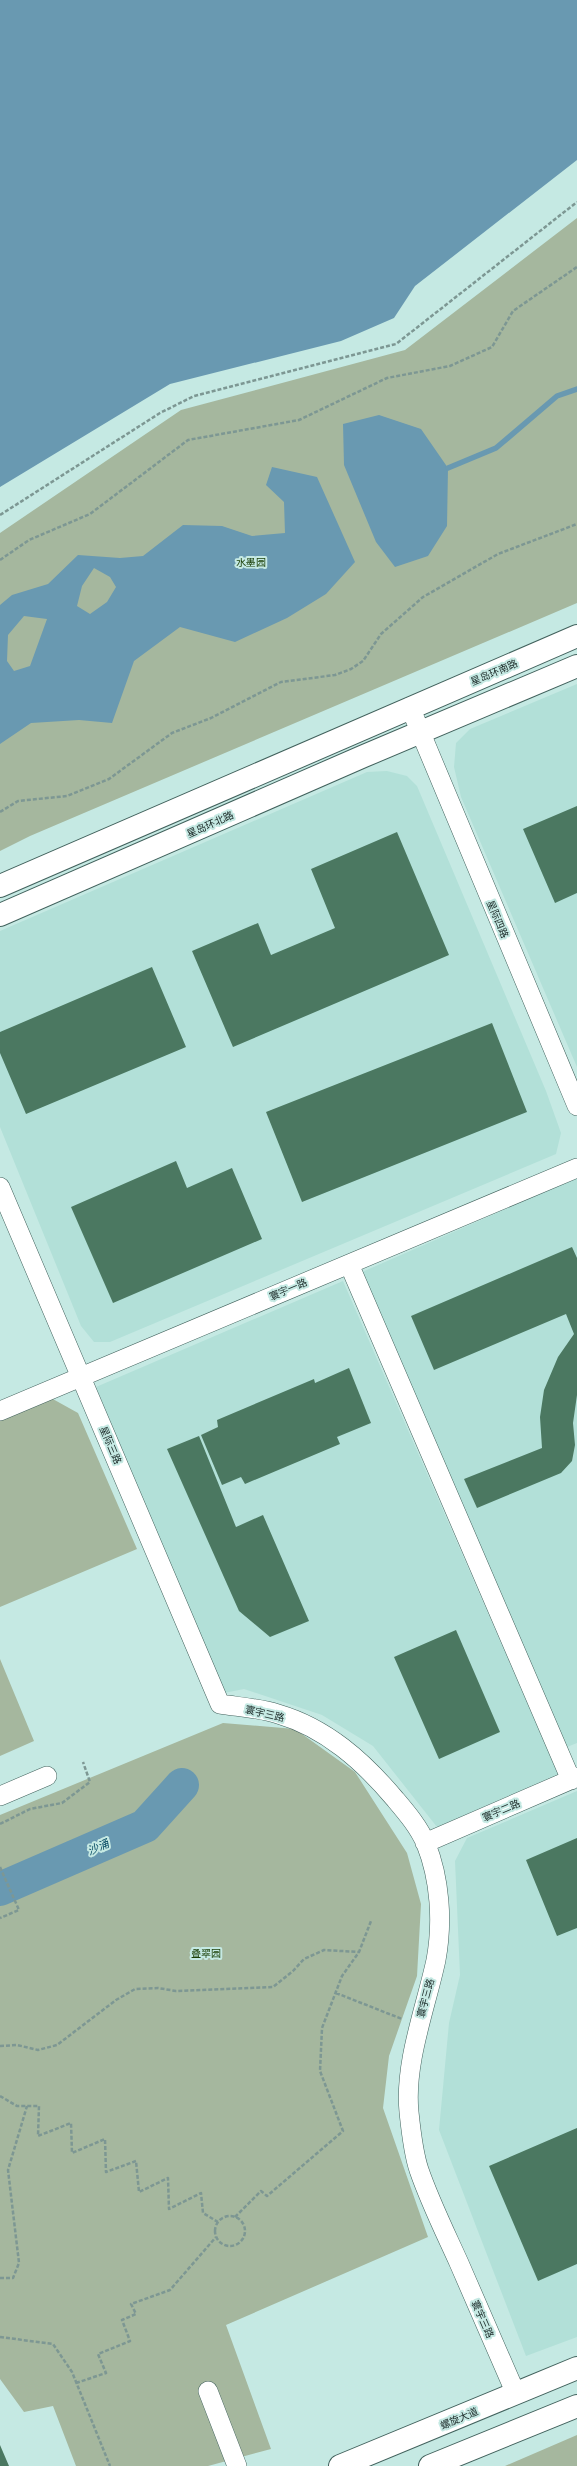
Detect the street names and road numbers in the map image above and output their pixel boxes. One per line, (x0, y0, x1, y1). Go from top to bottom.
street label: 星岛环南路 (469, 658, 520, 688)
street label: 星岛环北路 (185, 809, 236, 841)
street label: 星际四路 (484, 899, 510, 940)
street label: 寰宇一路 (268, 1277, 309, 1303)
street label: 星际三路 (97, 1425, 123, 1466)
street label: 寰宇三路 (244, 1704, 286, 1724)
street label: 寰宇二路 (481, 1798, 522, 1824)
street label: 寰宇三路 (415, 1977, 437, 2019)
street label: 寰宇三路 (468, 2299, 496, 2340)
street label: 螺旋大道 (439, 2406, 480, 2432)

